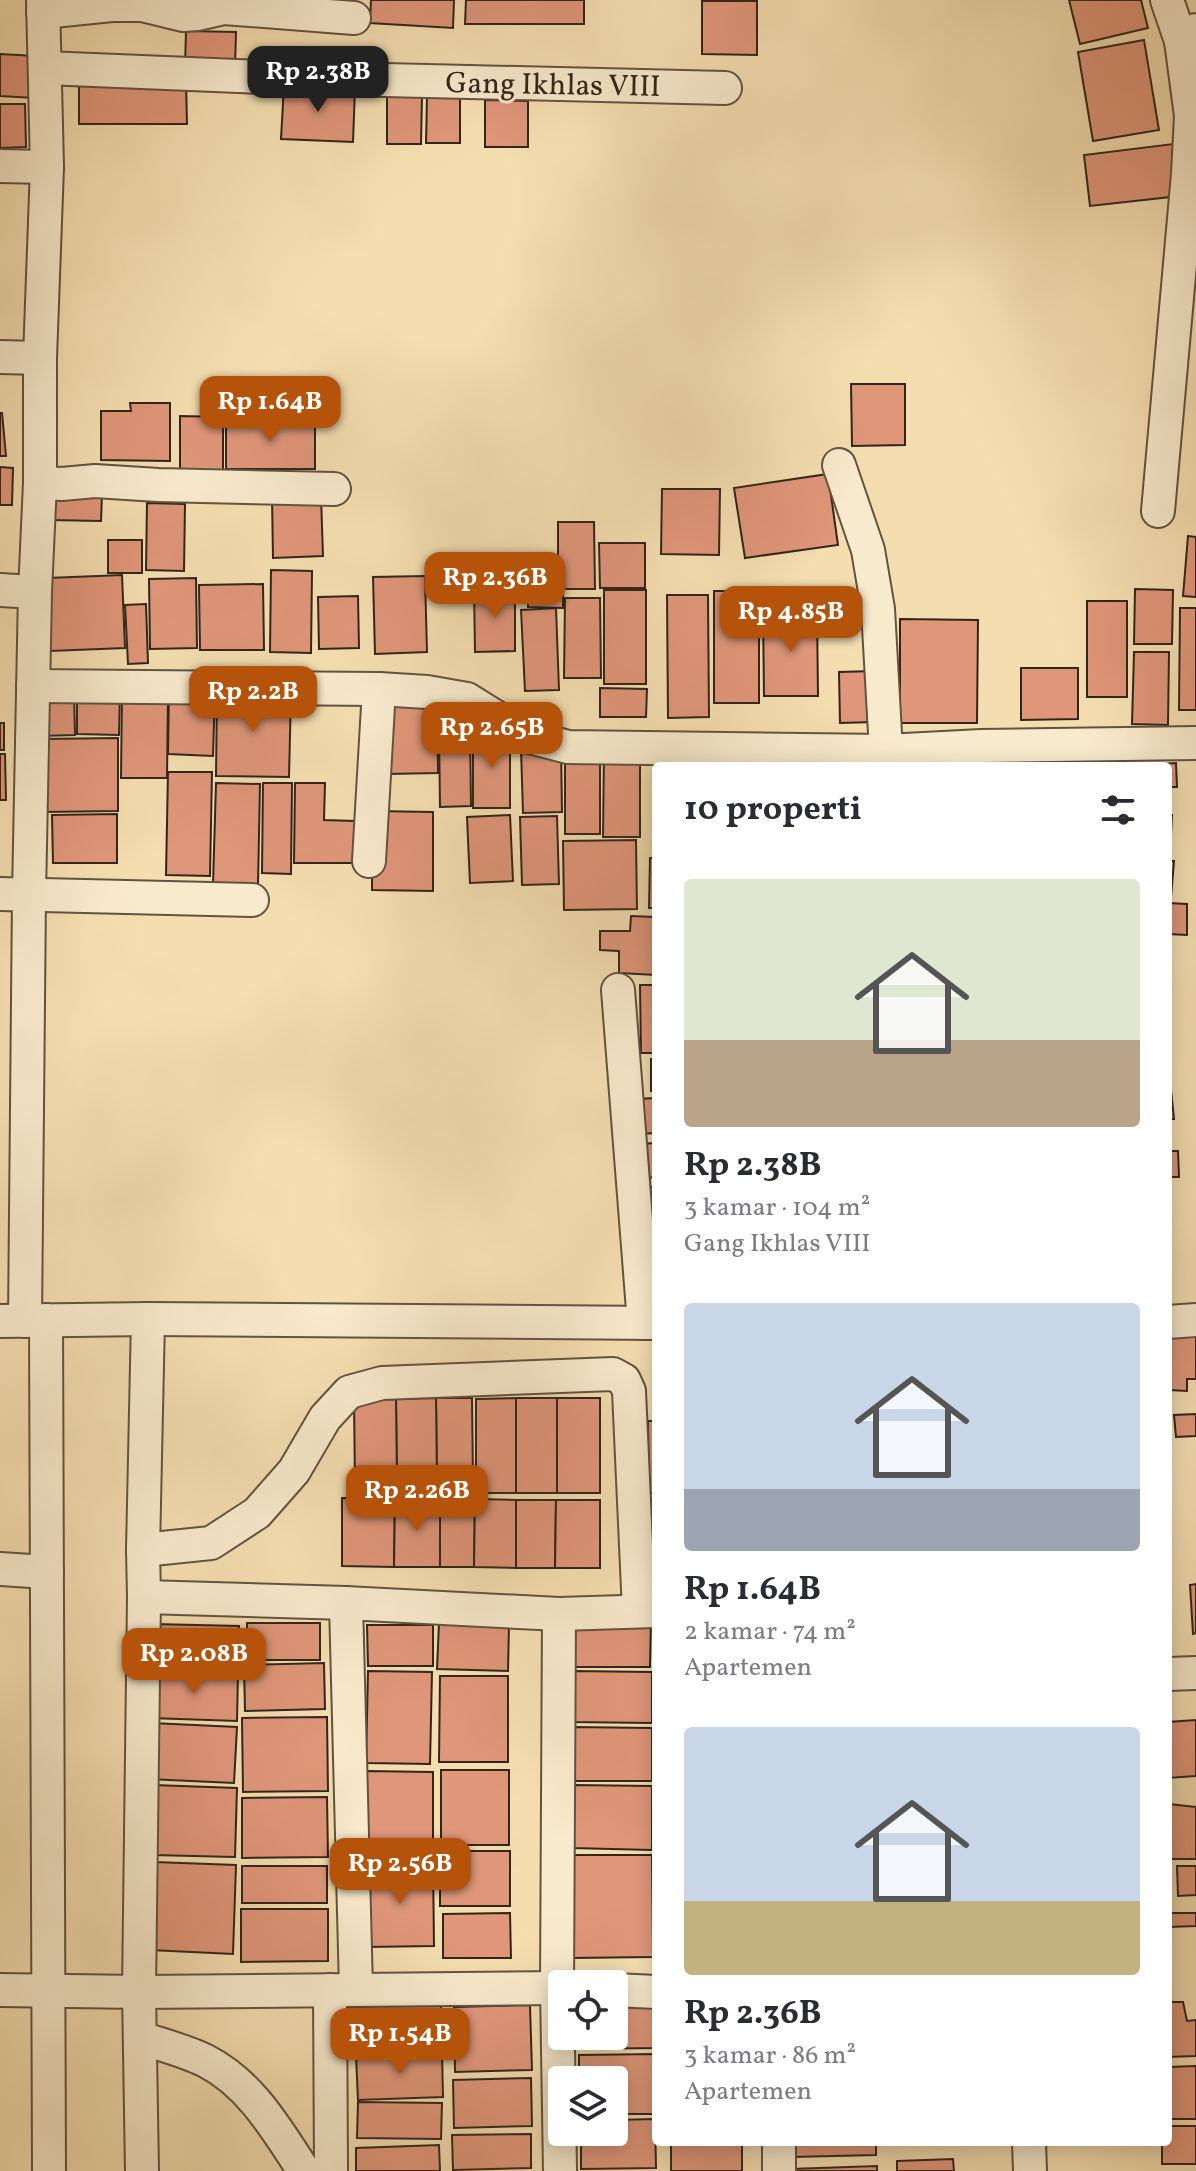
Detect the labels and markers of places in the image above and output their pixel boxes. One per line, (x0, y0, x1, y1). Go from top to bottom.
pin: Rp 2.38B (235, 46, 401, 114)
pin: Rp 1.64B (187, 376, 353, 444)
pin: Rp 2.36B (412, 552, 578, 620)
pin: Rp 4.85B (708, 586, 874, 654)
pin: Rp 2.2B (179, 666, 327, 734)
pin: Rp 2.65B (409, 702, 575, 770)
pin: Rp 2.26B (334, 1465, 500, 1533)
pin: Rp 2.08B (111, 1628, 277, 1696)
pin: Rp 2.56B (317, 1838, 483, 1906)
pin: Rp 1.54B (317, 2008, 483, 2076)

